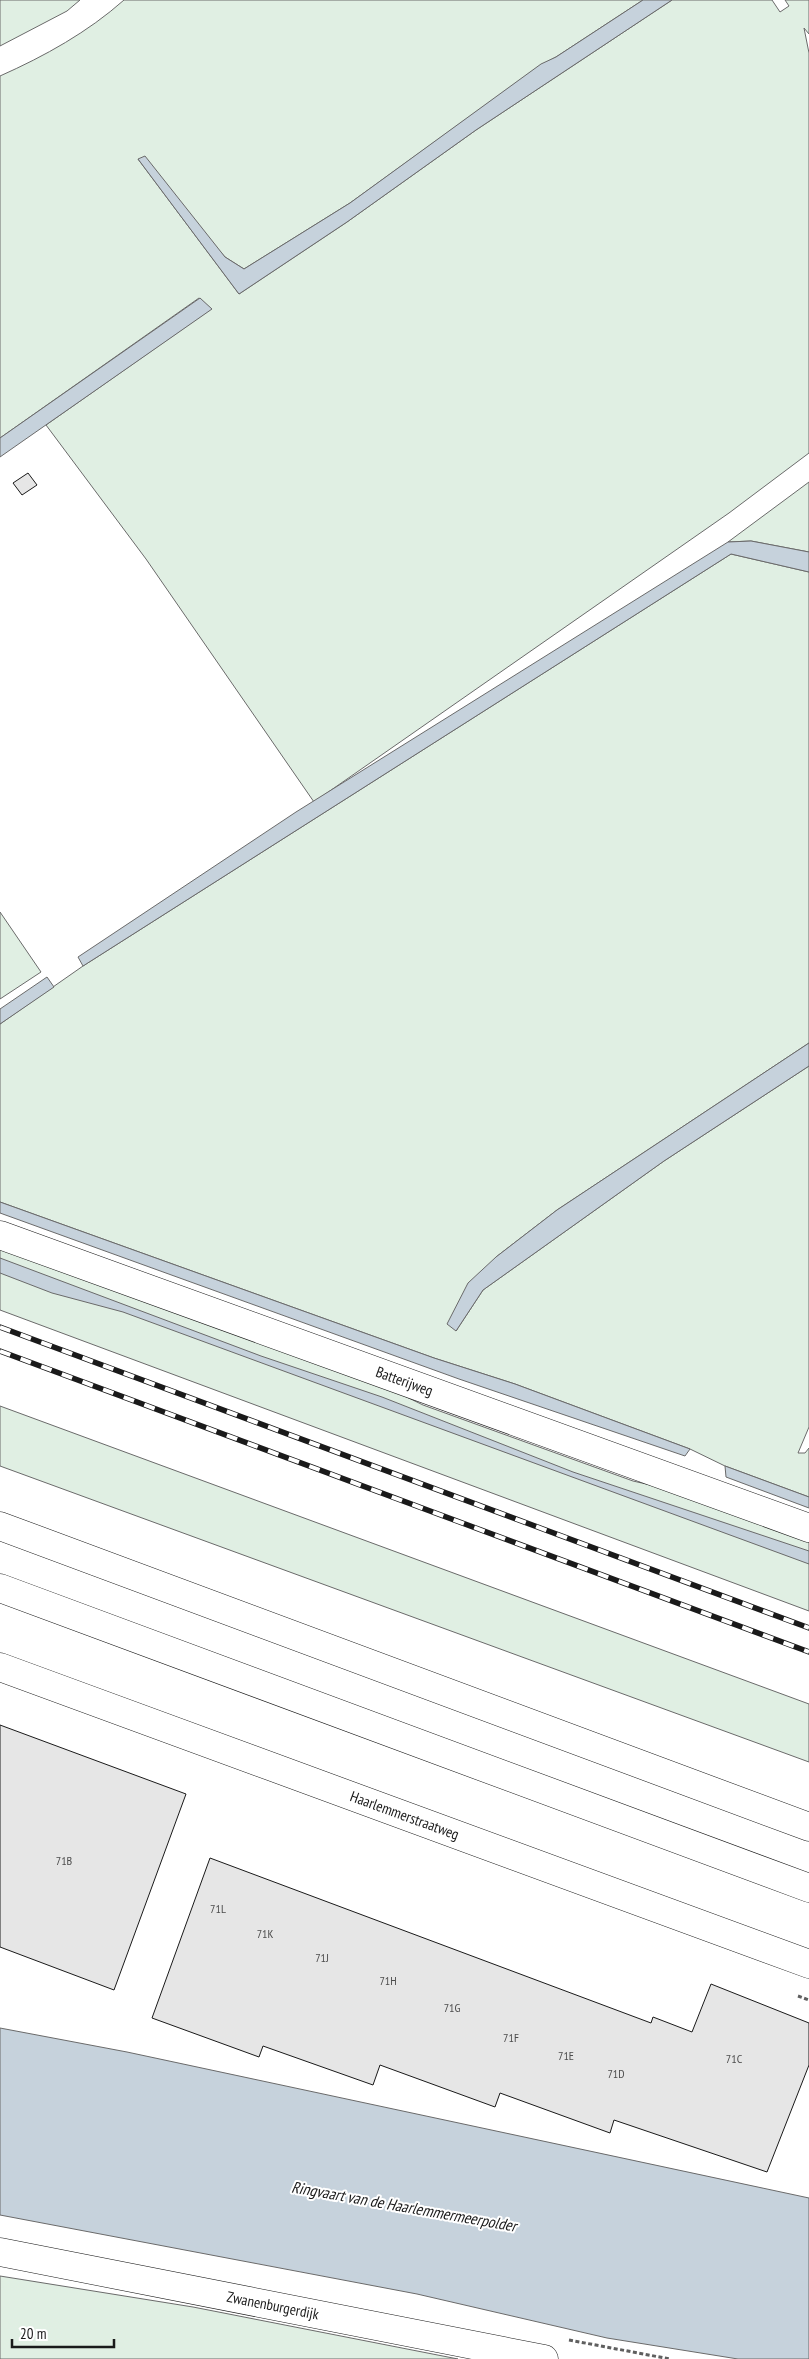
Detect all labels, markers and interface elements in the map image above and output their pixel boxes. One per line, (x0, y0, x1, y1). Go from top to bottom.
street label: Batterijweg (373, 1362, 436, 1400)
street label: Haarlemmerstraatweg (348, 1786, 462, 1844)
house number: 71B (56, 1853, 73, 1868)
house number: 71L (210, 1901, 226, 1916)
house number: 71K (257, 1926, 273, 1941)
house number: 71J (315, 1950, 329, 1965)
house number: 71H (379, 1973, 397, 1988)
house number: 71G (444, 2000, 460, 2015)
house number: 71F (503, 2030, 519, 2045)
house number: 71E (558, 2048, 574, 2063)
house number: 71C (726, 2051, 743, 2066)
house number: 71D (607, 2066, 625, 2081)
water label: Ringvaart van de Haarlemmermeerpolder (290, 2176, 521, 2236)
street label: Zwanenburgerdijk (225, 2287, 321, 2324)
scale bar (12, 2316, 115, 2348)
text: 20 m (20, 2324, 46, 2343)

